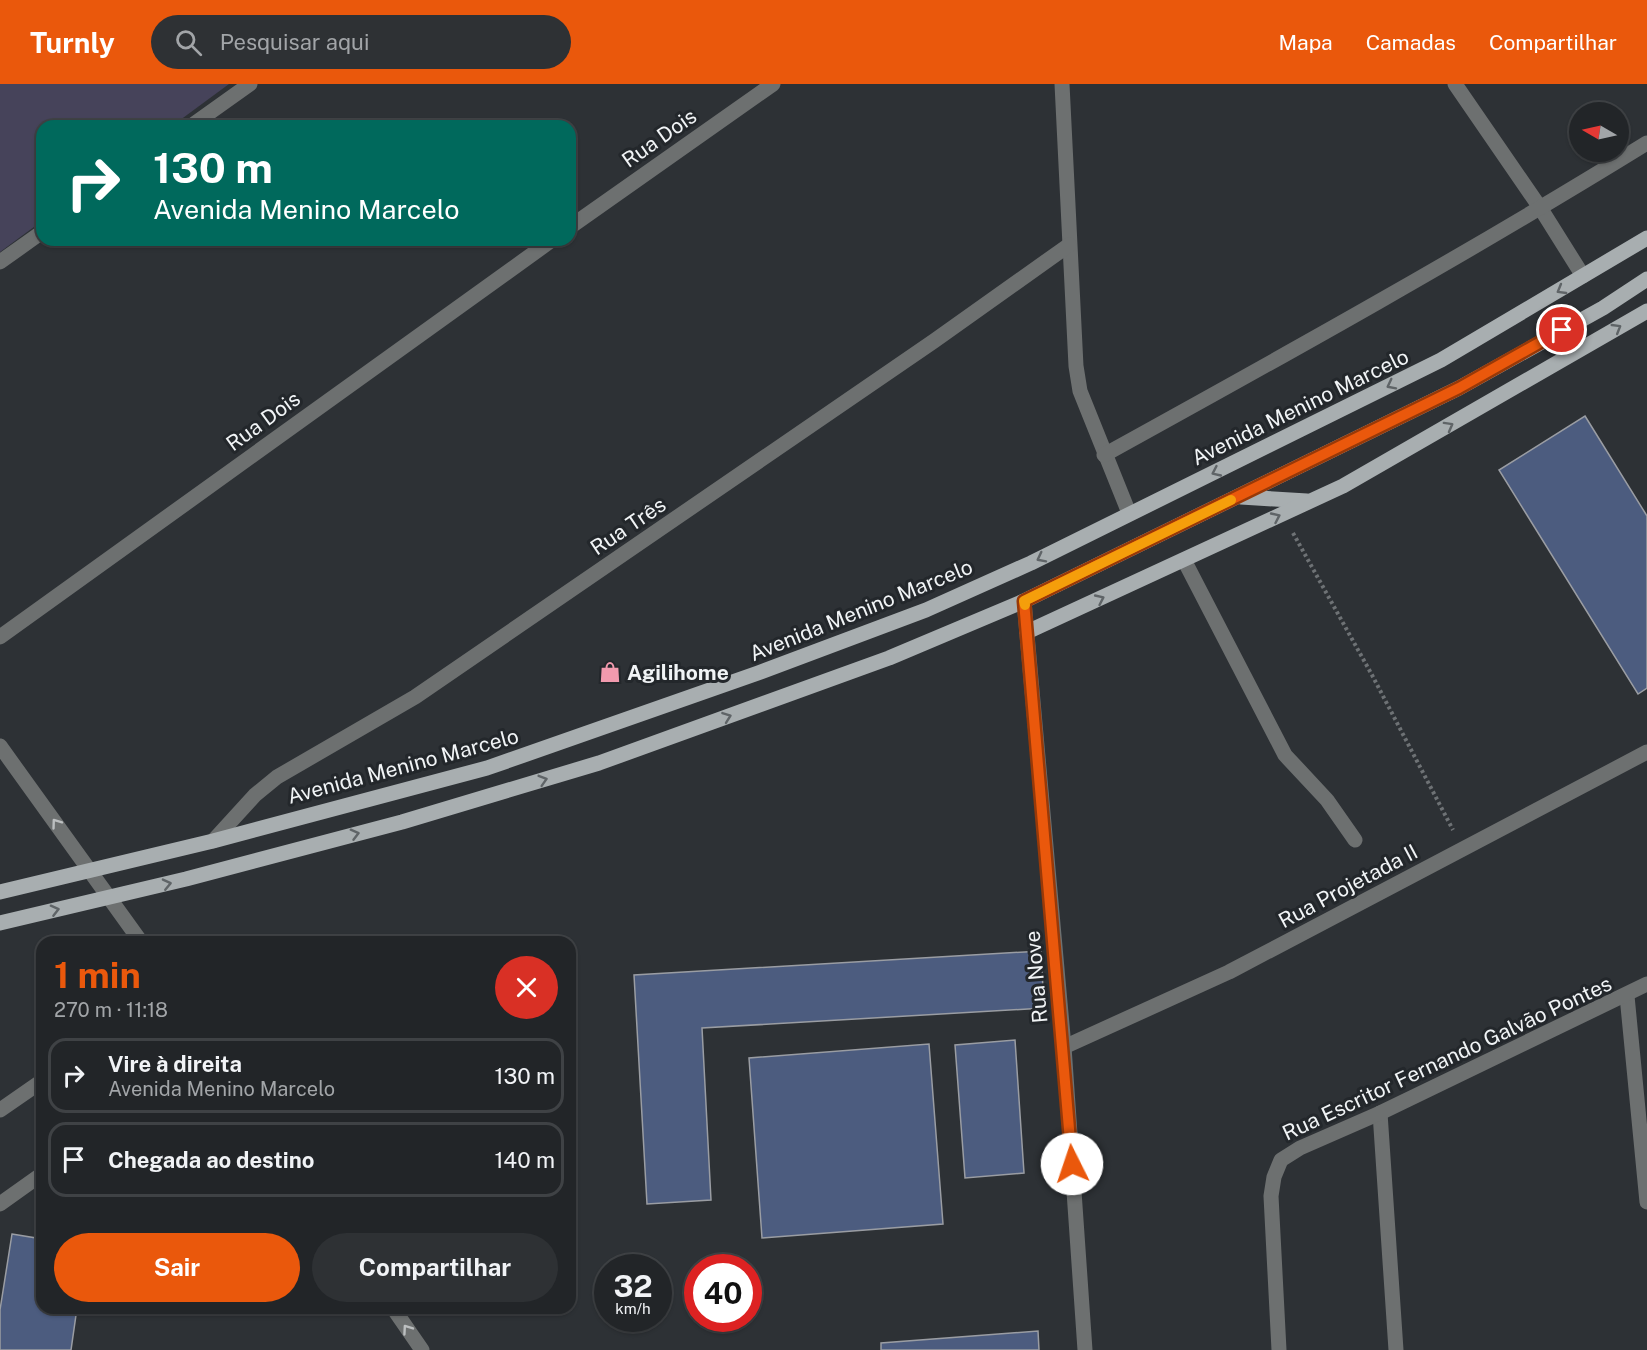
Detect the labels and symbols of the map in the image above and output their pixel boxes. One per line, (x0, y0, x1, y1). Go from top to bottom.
north arrow (1569, 102, 1629, 162)
street label: Rua Dois (617, 103, 701, 173)
one-way arrow (1557, 282, 1567, 294)
pin (1536, 304, 1587, 355)
one-way arrow (1611, 324, 1621, 335)
street label: Avenida Menino Marcelo (1187, 344, 1413, 470)
one-way arrow (1386, 378, 1397, 390)
street label: Rua Dois (221, 386, 305, 456)
one-way arrow (1443, 422, 1453, 433)
one-way arrow (1212, 465, 1223, 477)
street label: Rua Três (586, 492, 670, 560)
one-way arrow (1270, 512, 1281, 524)
one-way arrow (1037, 551, 1048, 562)
street label: Avenida Menino Marcelo (746, 554, 976, 666)
one-way arrow (1093, 595, 1104, 607)
shop icon: Agilihome (598, 660, 622, 684)
place label: Agilihome (627, 660, 729, 685)
one-way arrow (721, 711, 732, 724)
street label: Avenida Menino Marcelo (285, 723, 521, 809)
one-way arrow (537, 775, 548, 787)
one-way arrow (53, 818, 64, 829)
one-way arrow (350, 829, 360, 842)
street label: Rua Projetada II (1274, 839, 1422, 933)
one-way arrow (161, 878, 171, 891)
one-way arrow (50, 904, 60, 917)
street label: Rua Nove (1020, 930, 1052, 1024)
street label: Rua Escritor Fernando Galvão Pontes (1278, 971, 1616, 1145)
position arrow (1040, 1132, 1104, 1196)
speed limit sign: 40 (684, 1254, 762, 1332)
one-way arrow (403, 1325, 414, 1336)

